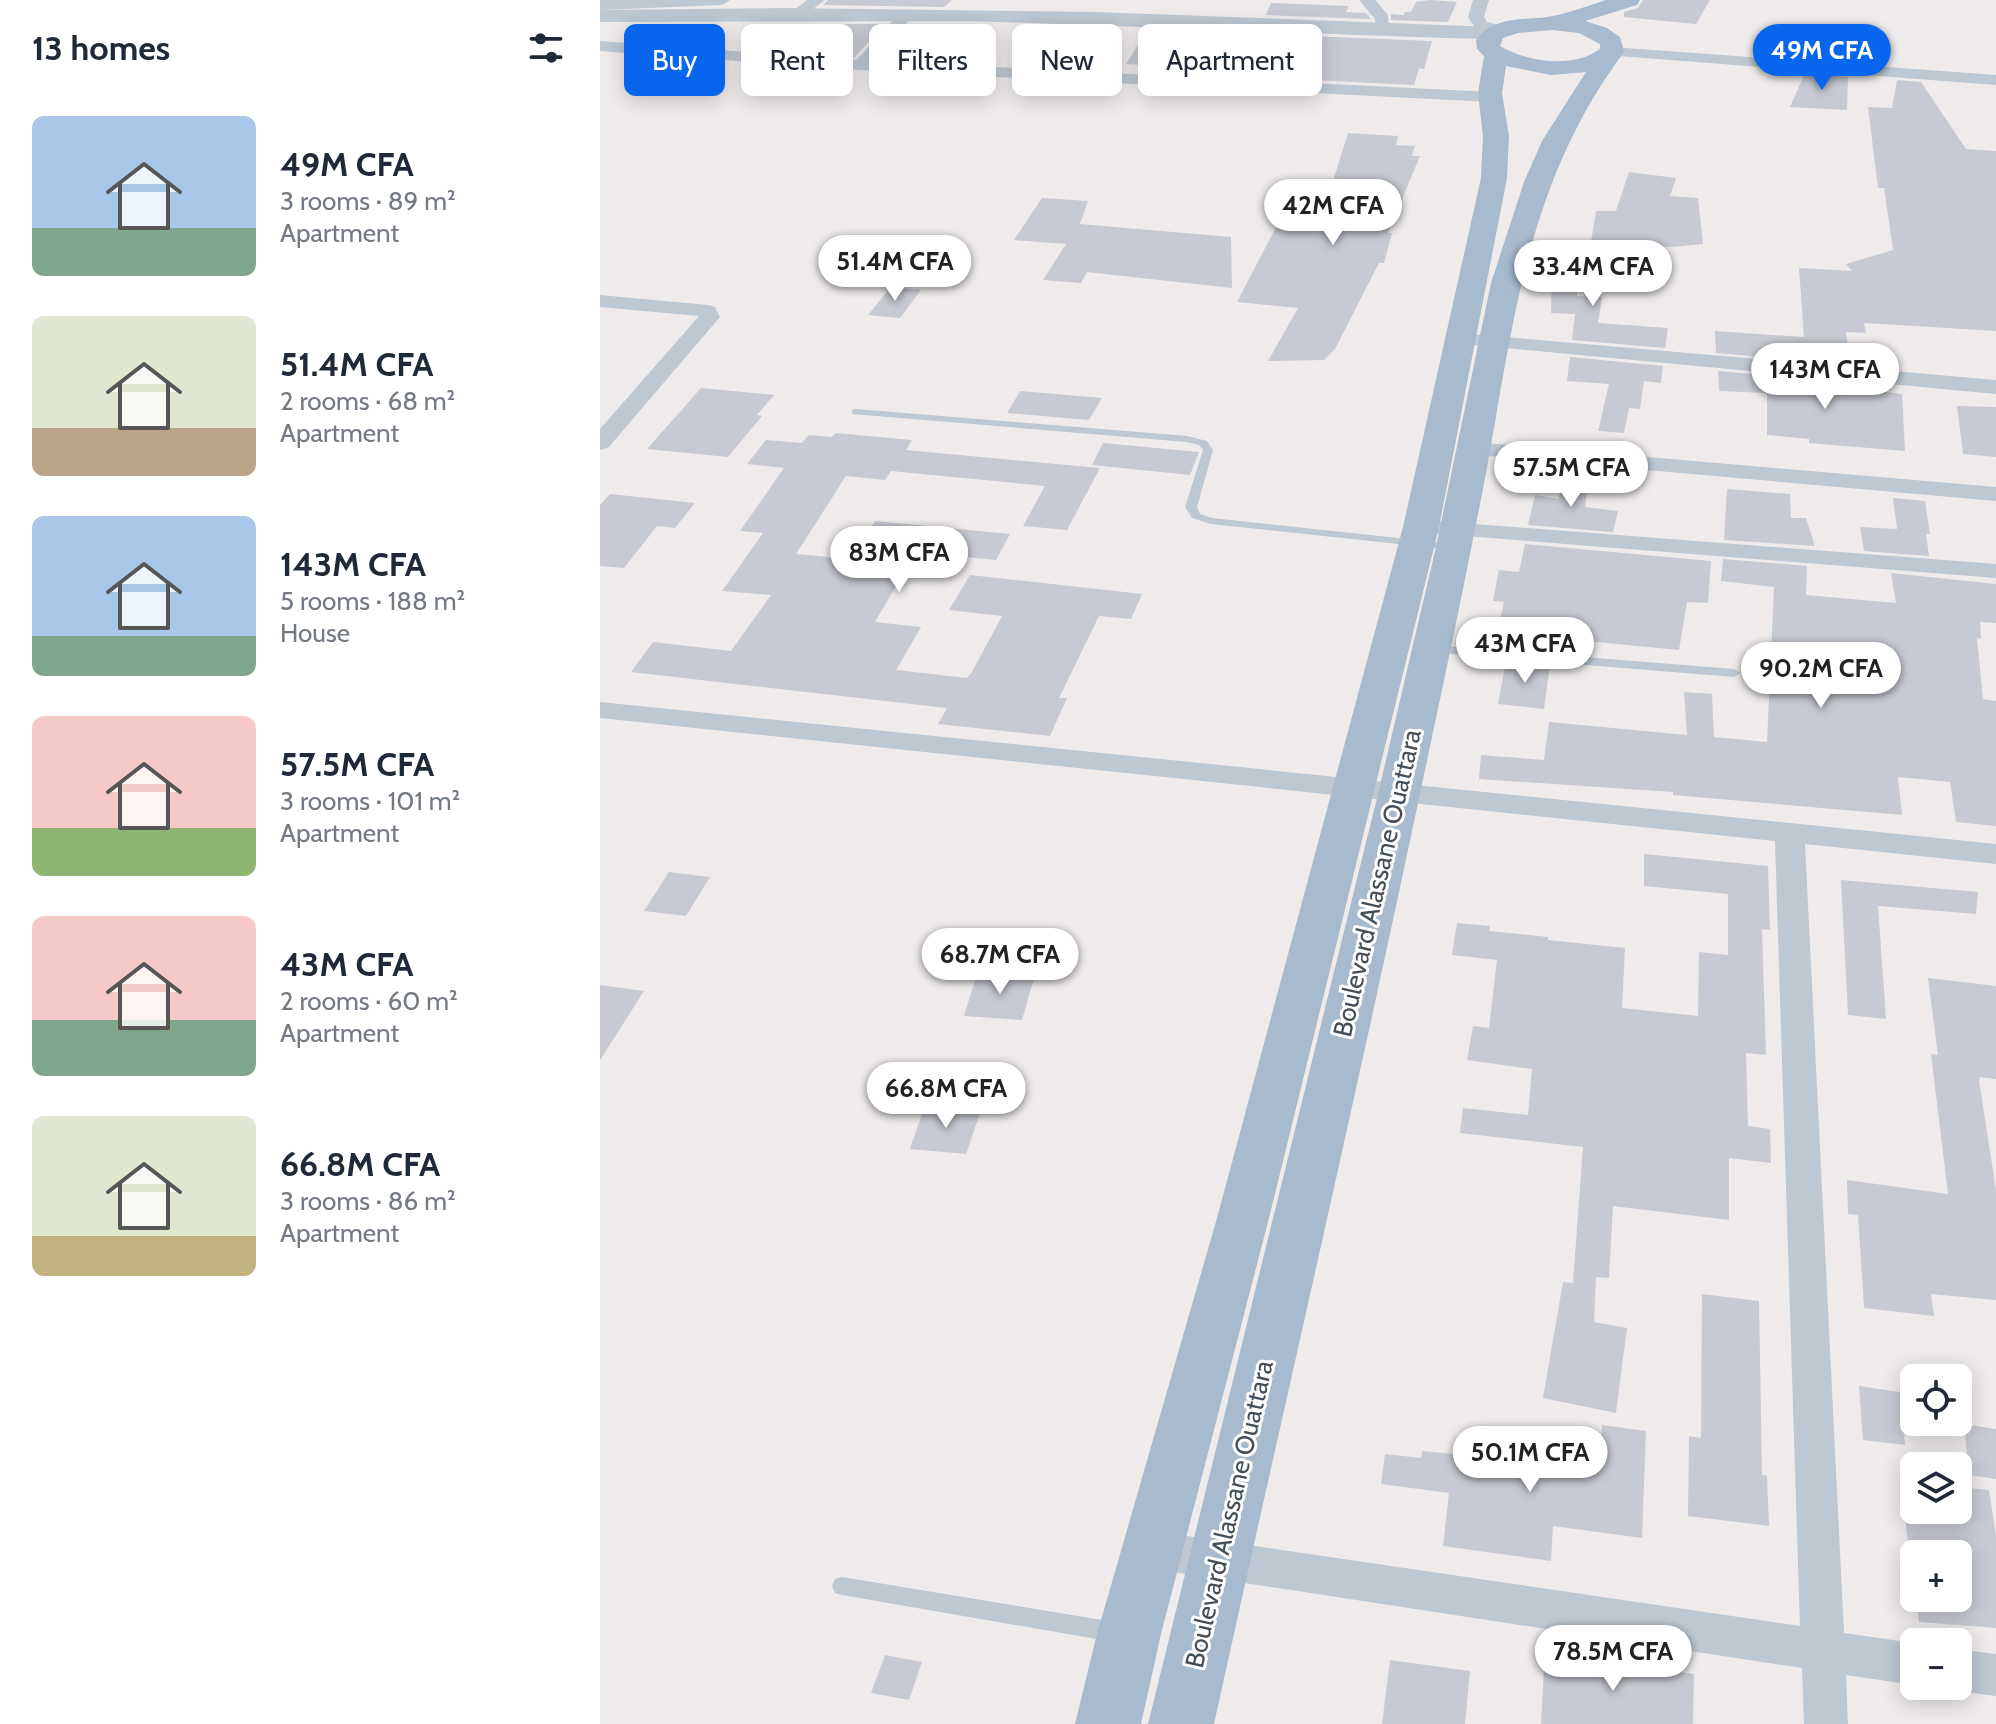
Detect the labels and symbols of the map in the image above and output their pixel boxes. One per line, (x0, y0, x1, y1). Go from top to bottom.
pin: 49M CFA (1748, 24, 1896, 92)
pin: 42M CFA (1259, 179, 1407, 247)
pin: 51.4M CFA (803, 235, 987, 303)
pin: 33.4M CFA (1501, 240, 1685, 308)
pin: 143M CFA (1742, 343, 1908, 411)
pin: 57.5M CFA (1479, 441, 1663, 509)
pin: 83M CFA (825, 526, 973, 594)
pin: 43M CFA (1451, 617, 1599, 685)
pin: 90.2M CFA (1729, 642, 1913, 710)
street label: Boulevard Alassane Ouattara (1326, 726, 1428, 1040)
pin: 68.7M CFA (908, 928, 1092, 996)
pin: 66.8M CFA (854, 1062, 1038, 1130)
street label: Boulevard Alassane Ouattara (1178, 1357, 1280, 1671)
pin: 50.1M CFA (1438, 1426, 1622, 1494)
pin: 78.5M CFA (1521, 1625, 1705, 1693)

